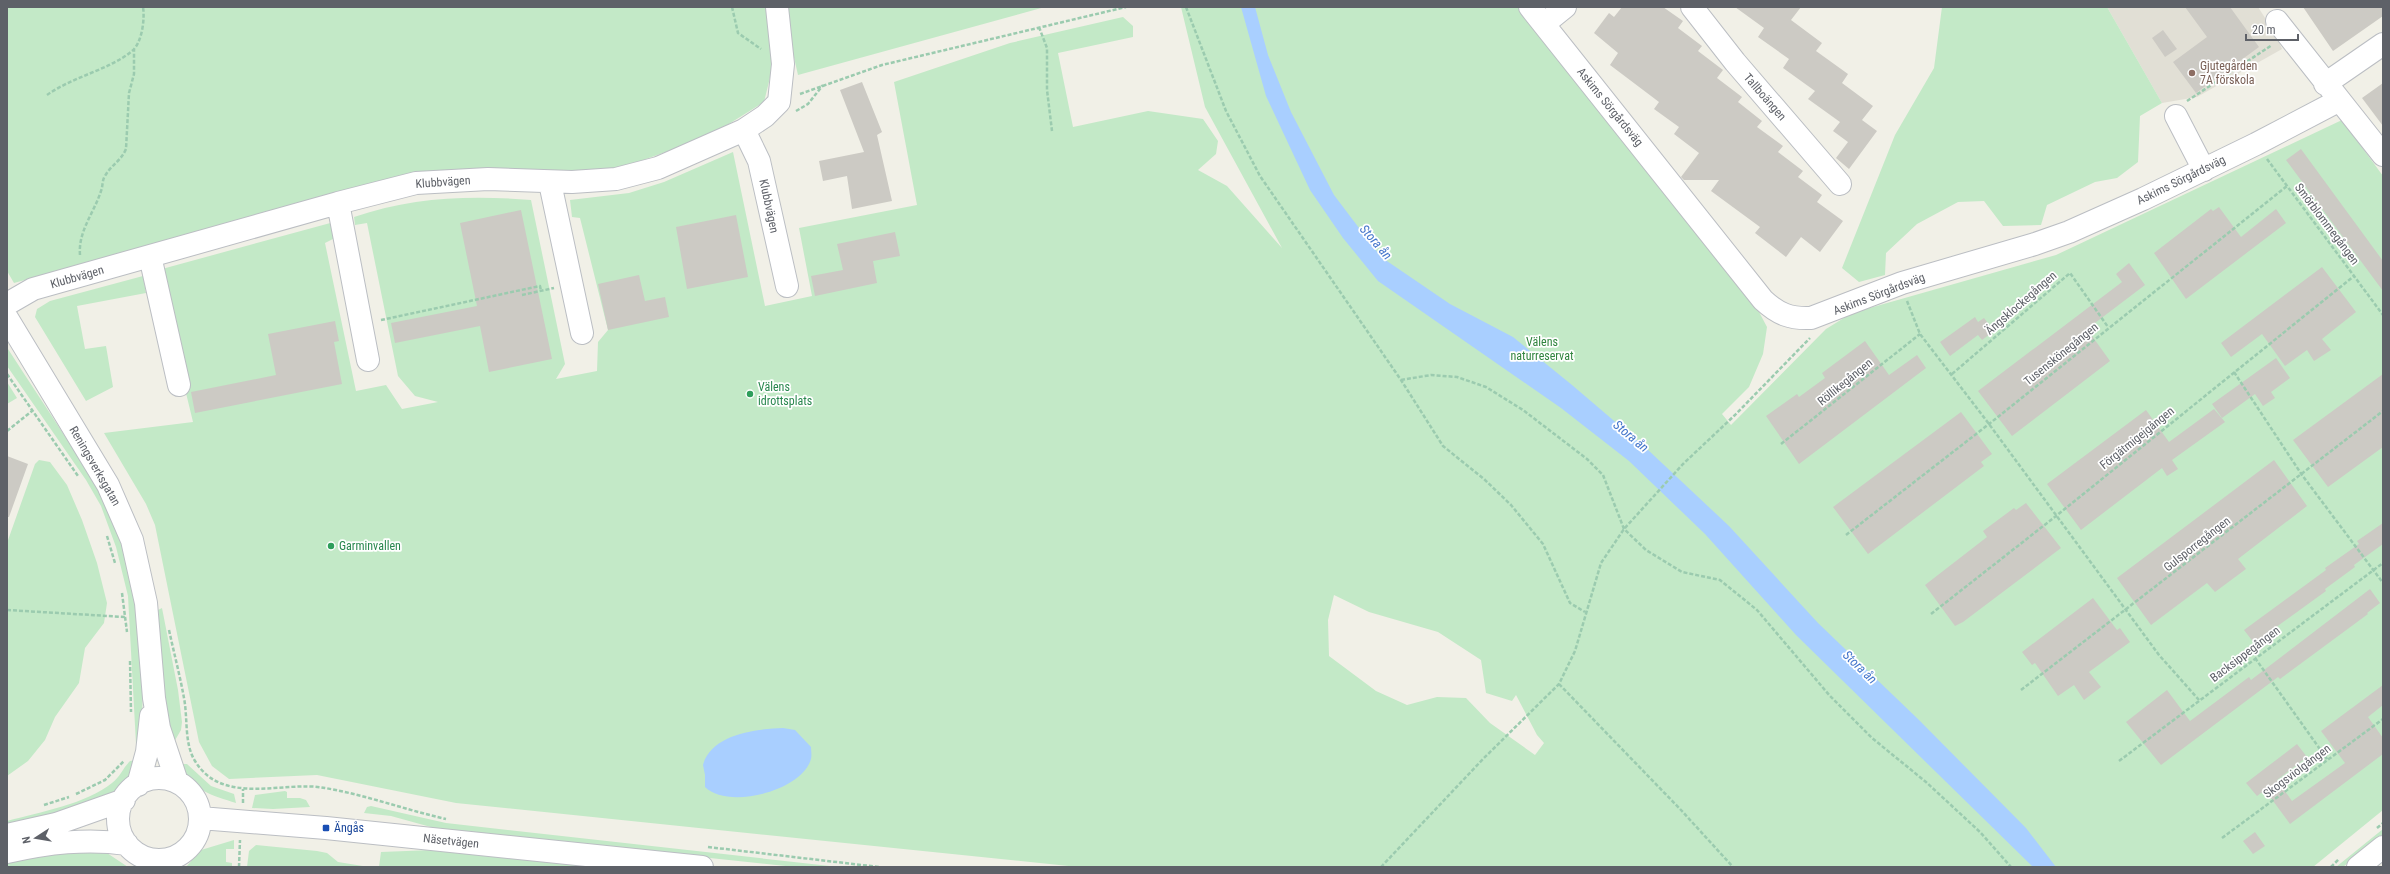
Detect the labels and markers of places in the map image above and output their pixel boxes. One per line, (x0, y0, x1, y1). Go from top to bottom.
place label: Gjutegården 7A förskola (2200, 59, 2258, 87)
marker: Gjutegården 7A förskola (2187, 68, 2197, 78)
place label: Välens idrottsplats (758, 380, 812, 408)
marker: Välens idrottsplats (745, 389, 755, 399)
place label: Garminvallen (339, 539, 401, 553)
marker: Garminvallen (326, 541, 336, 551)
place label: Ängås (334, 820, 364, 835)
marker: Ängås (321, 823, 331, 833)

